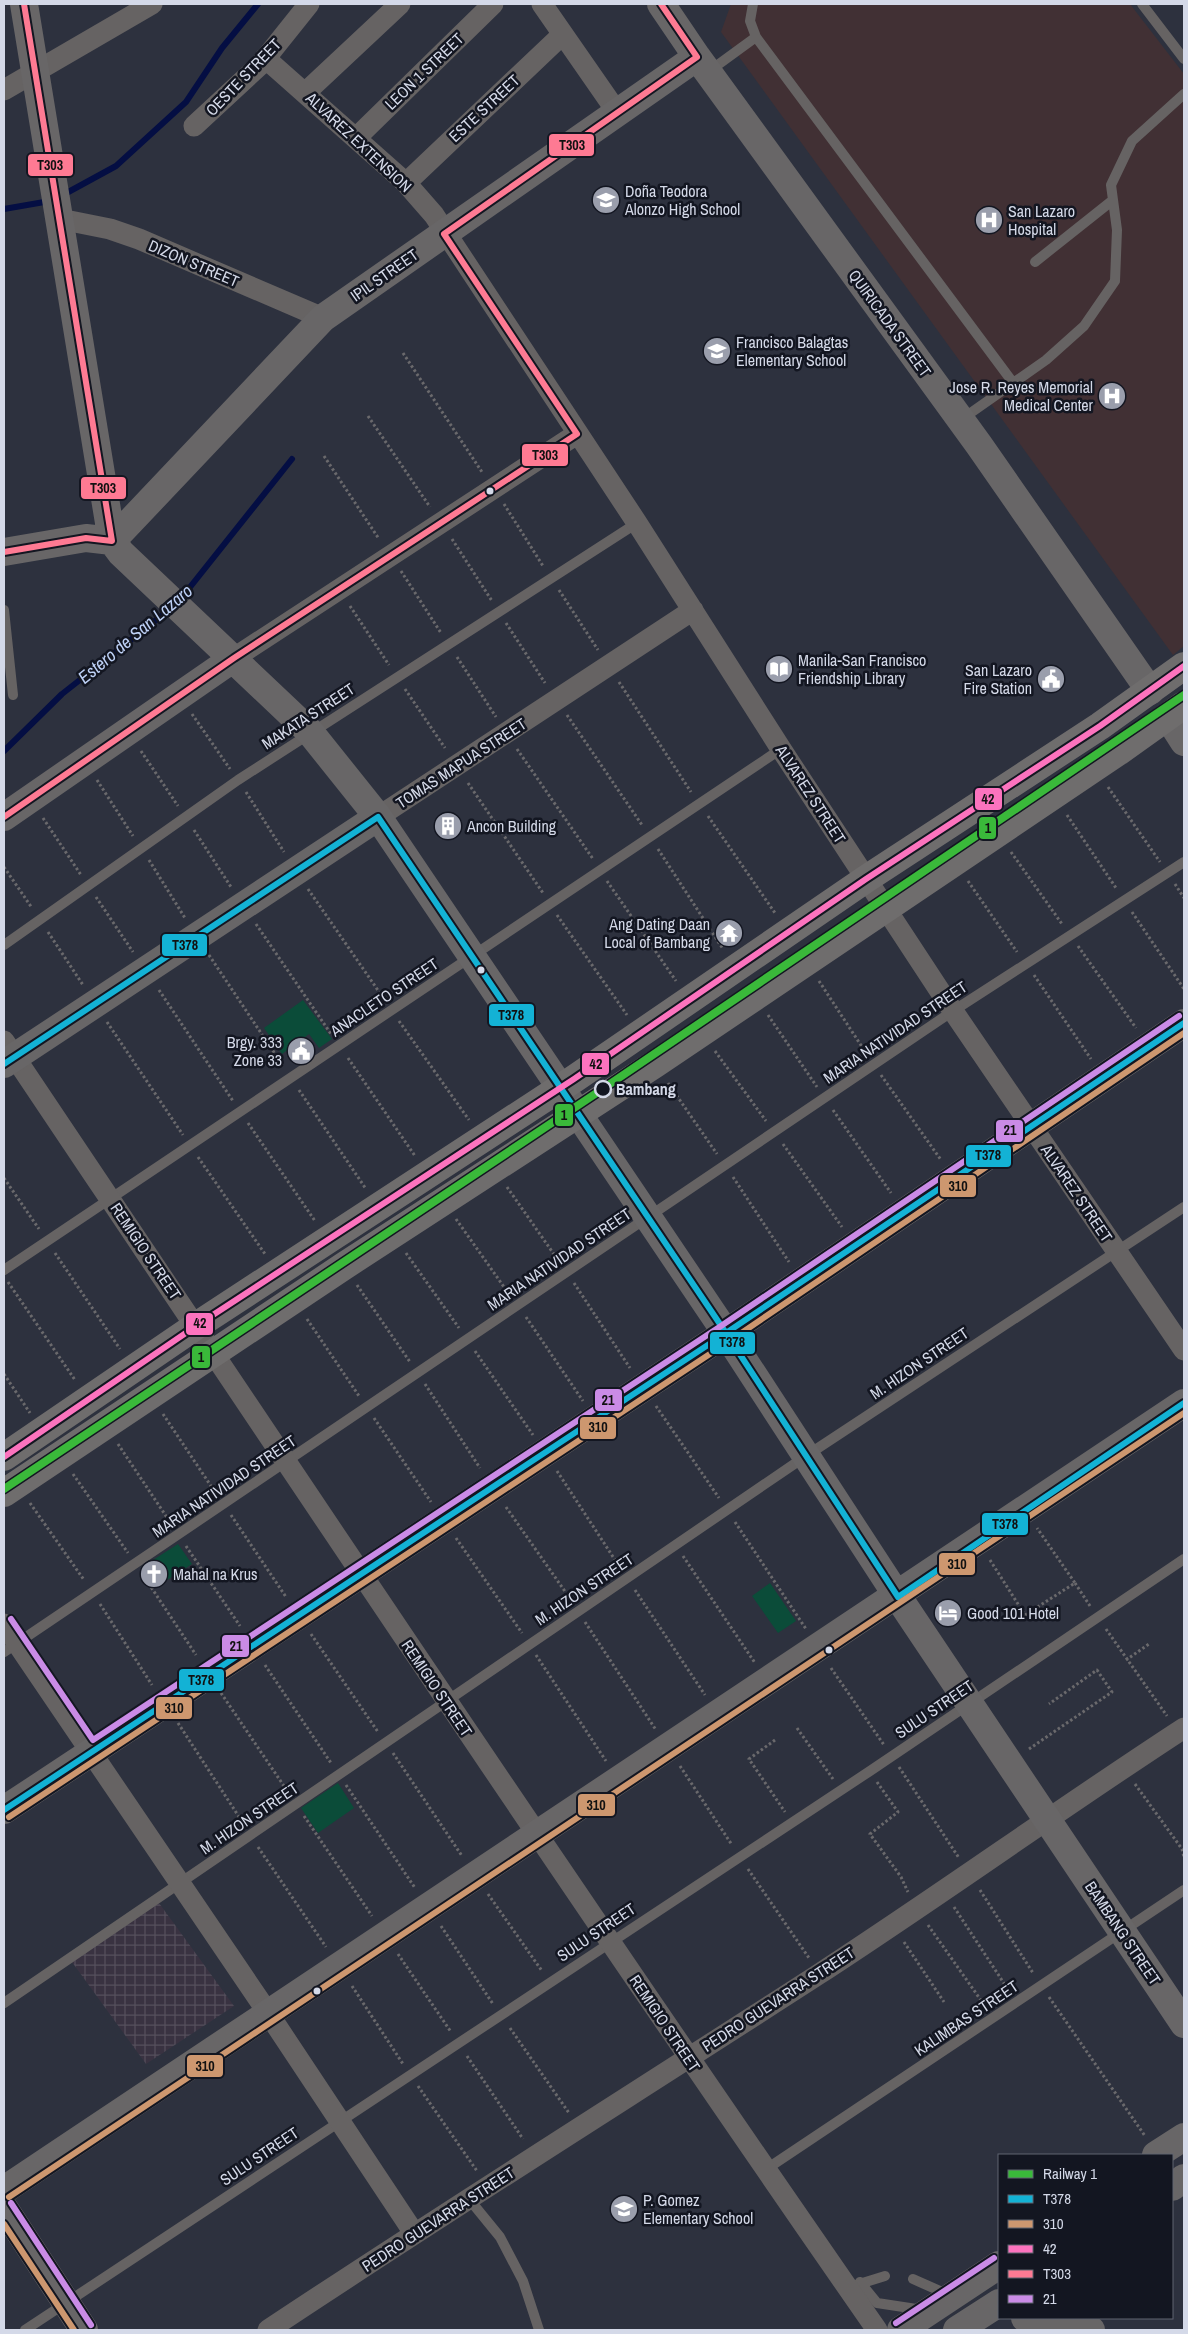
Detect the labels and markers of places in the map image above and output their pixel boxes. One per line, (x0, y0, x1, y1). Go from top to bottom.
place label: Doña Teodora Alonzo High School (624, 180, 740, 220)
school or university icon: Doña Teodora Alonzo High School (591, 185, 621, 215)
place label: San Lazaro Hospital (1008, 200, 1075, 240)
hospital icon: San Lazaro Hospital (974, 205, 1004, 235)
place label: Francisco Balagtas Elementary School (736, 331, 848, 371)
school or university icon: Francisco Balagtas Elementary School (702, 336, 732, 366)
place label: Jose R. Reyes Memorial Medical Center (949, 376, 1094, 416)
hospital icon: Jose R. Reyes Memorial Medical Center (1097, 381, 1127, 411)
unlabelled marker (485, 486, 495, 496)
place label: Manila-San Francisco Friendship Library (798, 649, 926, 689)
library icon: Manila-San Francisco Friendship Library (764, 654, 794, 684)
place label: San Lazaro Fire Station (963, 659, 1032, 699)
public building icon: San Lazaro Fire Station (1036, 664, 1066, 694)
building icon: Ancon Building (433, 811, 463, 841)
place label: Ancon Building (466, 815, 557, 837)
place label: Ang Dating Daan Local of Bambang (604, 913, 711, 953)
temple icon: Ang Dating Daan Local of Bambang (714, 918, 744, 948)
unlabelled marker (476, 965, 486, 975)
place label: Brgy. 333 Zone 33 (227, 1031, 282, 1071)
public building icon: Brgy. 333 Zone 33 (286, 1036, 316, 1066)
place label: Bambang (616, 1078, 676, 1100)
marker: Bambang (594, 1080, 612, 1098)
church icon: Mahal na Krus (139, 1559, 169, 1589)
place label: Mahal na Krus (173, 1563, 258, 1585)
hotel icon: Good 101 Hotel (933, 1598, 963, 1628)
place label: Good 101 Hotel (967, 1602, 1059, 1624)
unlabelled marker (824, 1645, 834, 1655)
unlabelled marker (312, 1986, 322, 1996)
place label: P. Gomez Elementary School (643, 2189, 753, 2229)
school or university icon: P. Gomez Elementary School (609, 2194, 639, 2224)

